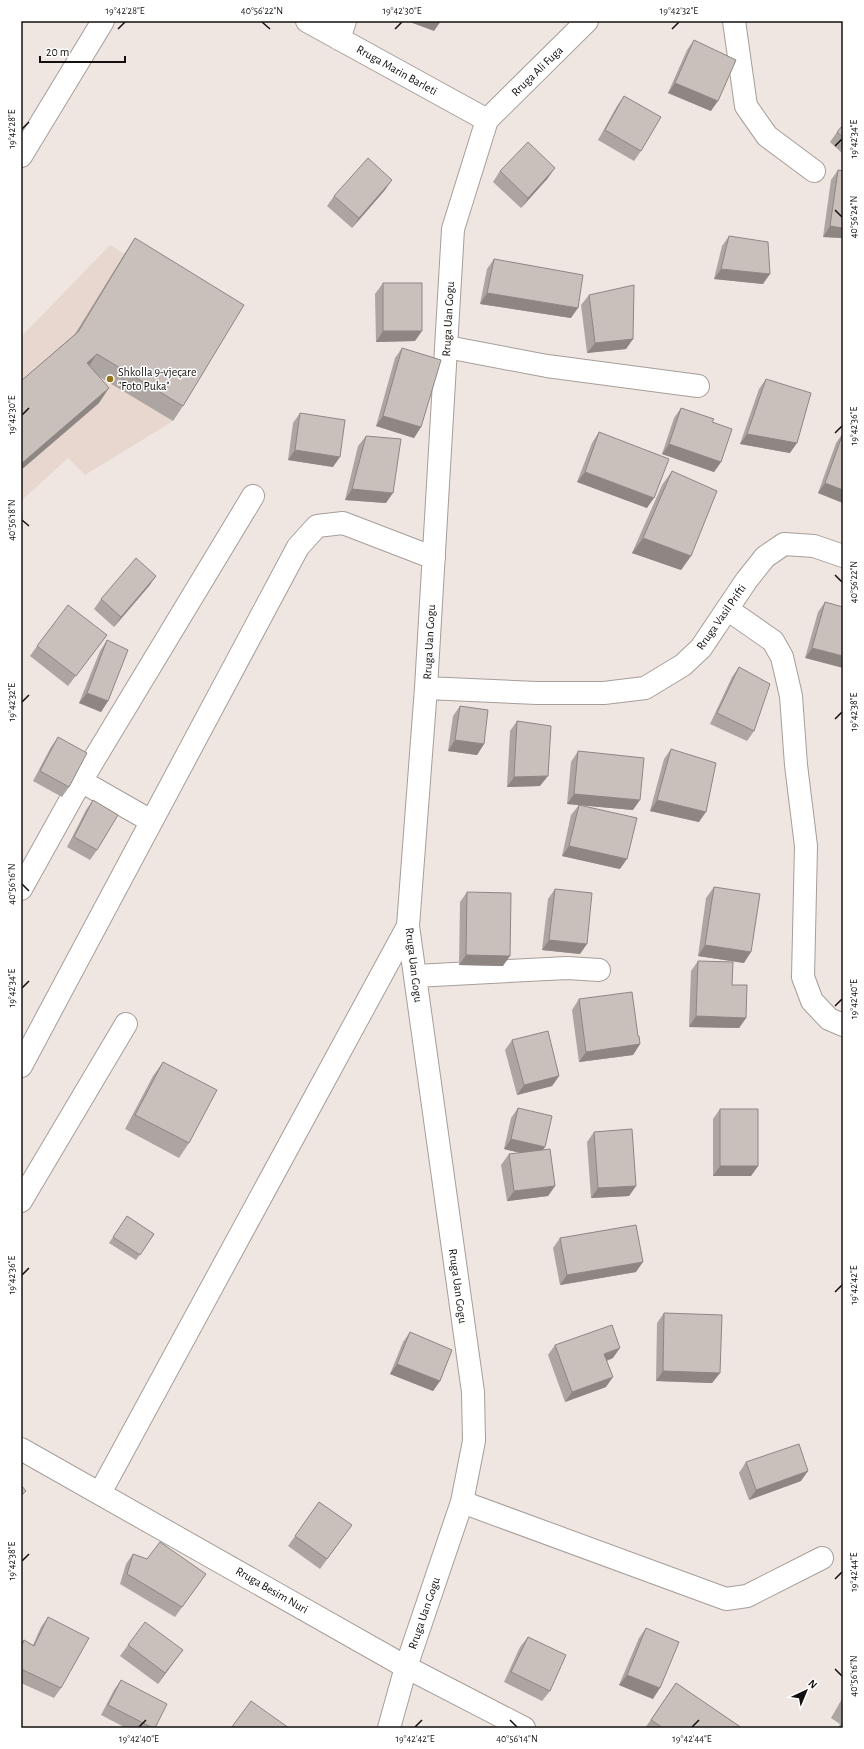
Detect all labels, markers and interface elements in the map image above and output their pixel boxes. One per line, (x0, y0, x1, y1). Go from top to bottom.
text: 19°42'28"E (106, 6, 145, 16)
text: 40°56'22"N (241, 6, 283, 16)
text: 19°42'30"E (382, 6, 422, 16)
text: 19°42'32"E (660, 6, 698, 16)
scale bar (40, 38, 125, 64)
street label: Rruga Marin Barleti (355, 43, 439, 97)
street label: Rruga Ali Fuga (509, 43, 565, 98)
text: 20 m (46, 46, 69, 58)
text: 19°42'28"E (7, 109, 17, 149)
text: 19°42'34"E (849, 120, 859, 158)
text: 40°56'24"N (849, 196, 859, 238)
street label: Rruga Uan Gogu (440, 281, 456, 357)
place label: Shkolla 9-vjeçare "Foto Puka" (118, 366, 196, 392)
marker: Shkolla 9-vjeçare "Foto Puka" (105, 374, 115, 384)
text: 19°42'30"E (7, 395, 17, 435)
text: 19°42'36"E (849, 407, 859, 445)
text: 40°56'18"N (7, 499, 17, 541)
text: 40°56'22"N (849, 561, 859, 603)
street label: Rruga Vasil Prifti (694, 582, 748, 652)
street label: Rruga Uan Gogu (421, 604, 437, 680)
text: 19°42'32"E (7, 683, 17, 721)
text: 19°42'38"E (849, 693, 859, 731)
text: 40°56'16"N (7, 863, 17, 905)
street label: Rruga Uan Gogu (403, 927, 425, 1003)
text: 19°42'34"E (7, 969, 17, 1007)
text: 19°42'40"E (849, 979, 859, 1019)
street label: Rruga Uan Gogu (447, 1248, 469, 1324)
text: 19°42'36"E (7, 1256, 17, 1294)
text: 19°42'42"E (849, 1265, 859, 1305)
text: 19°42'38"E (7, 1542, 17, 1580)
text: 19°42'44"E (849, 1552, 859, 1592)
street label: Rruga Besim Nuri (234, 1564, 310, 1616)
street label: Rruga Uan Gogu (406, 1575, 442, 1651)
text: 40°56'16"N (849, 1655, 859, 1697)
north arrow (786, 1671, 826, 1711)
text: N (806, 1678, 819, 1691)
text: 19°42'40"E (119, 1734, 159, 1744)
text: 19°42'42"E (395, 1734, 435, 1744)
text: 40°56'14"N (496, 1734, 538, 1744)
text: 19°42'44"E (672, 1734, 712, 1744)

